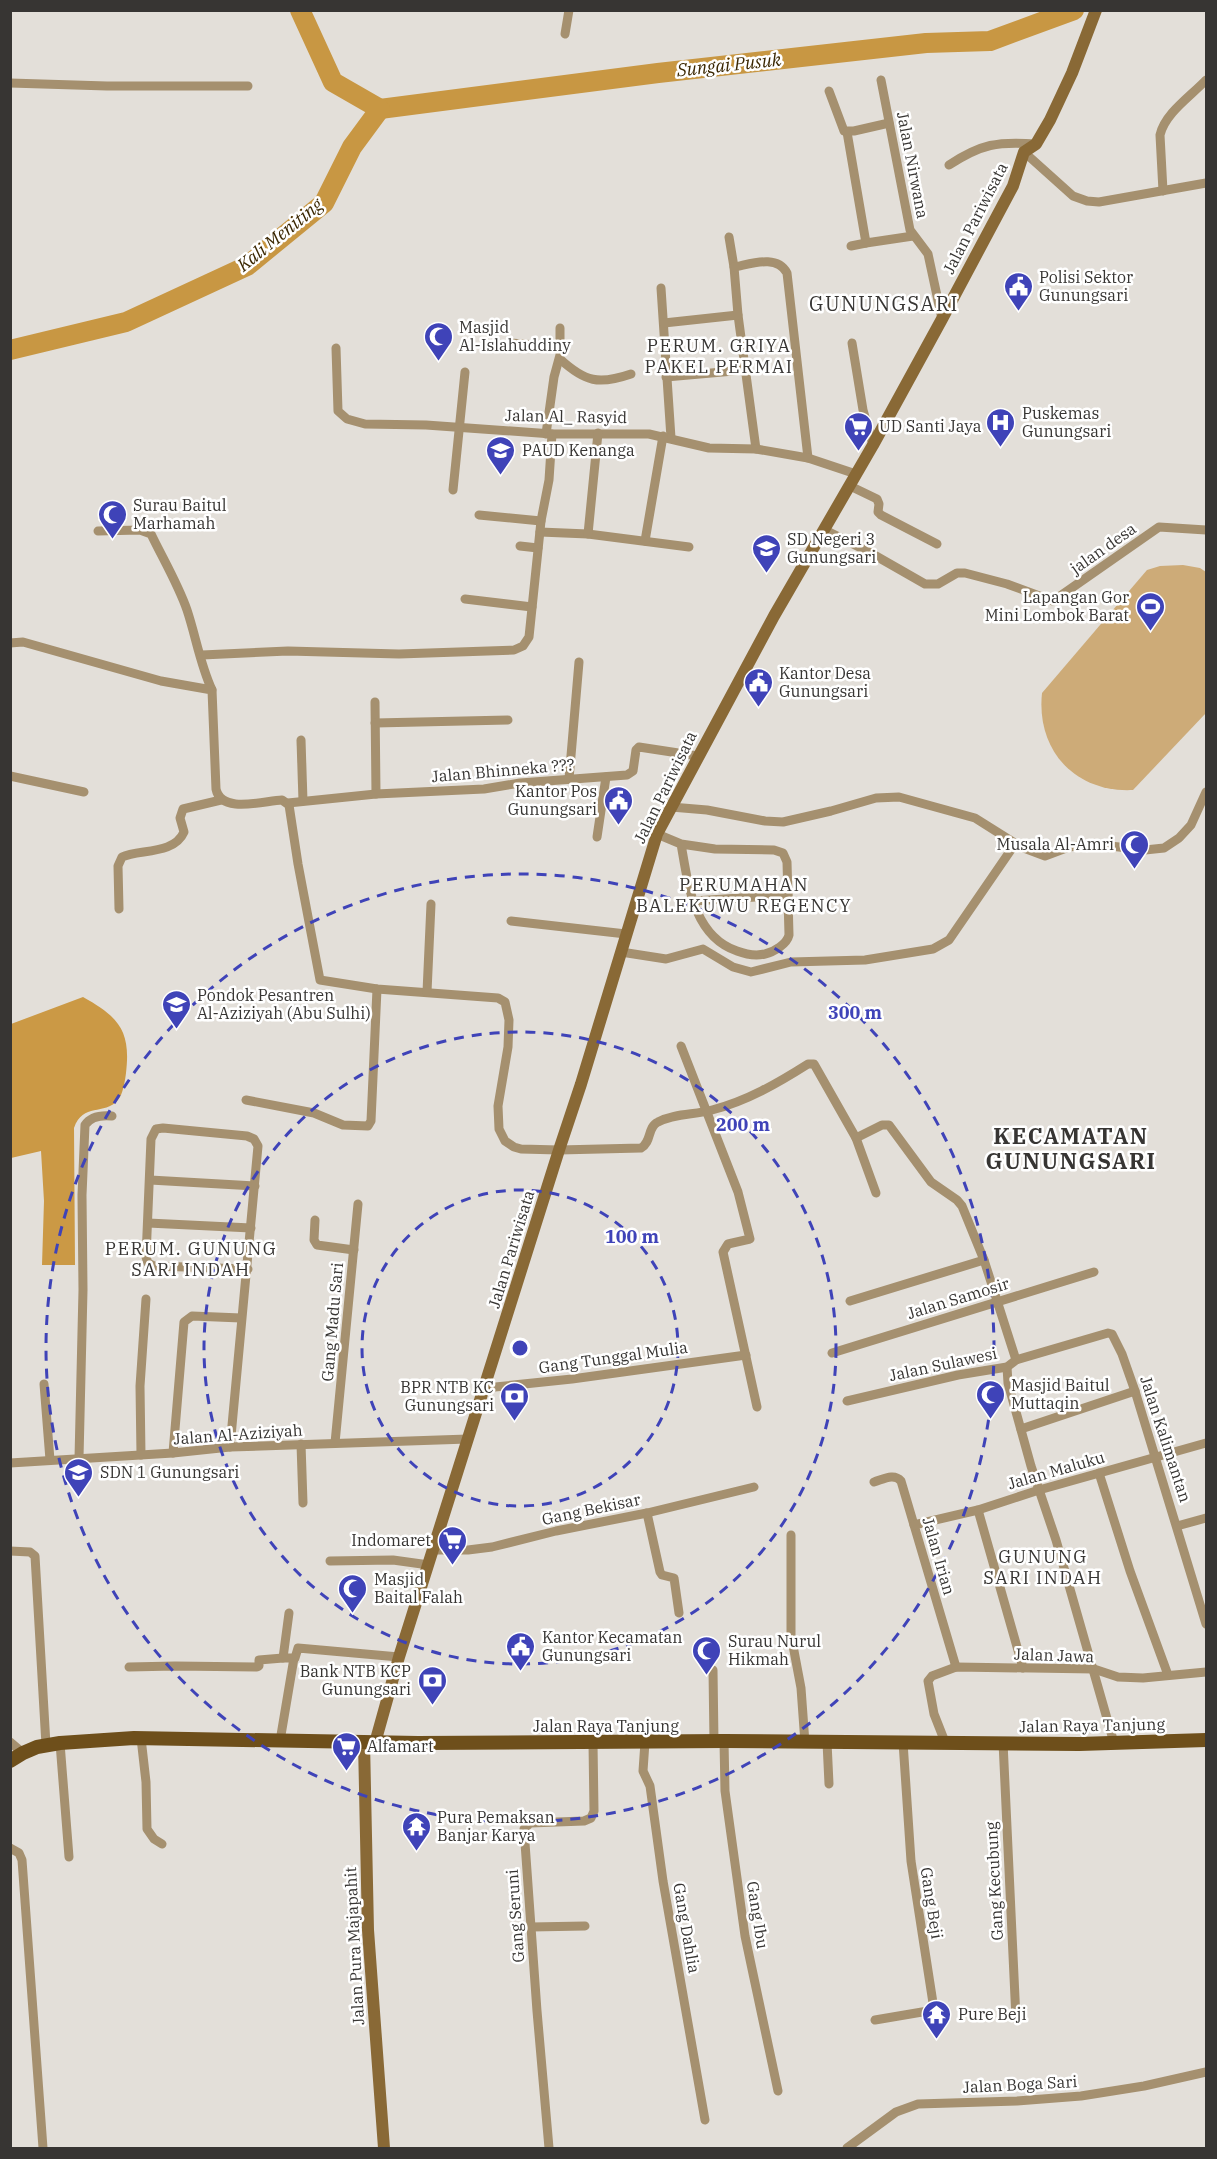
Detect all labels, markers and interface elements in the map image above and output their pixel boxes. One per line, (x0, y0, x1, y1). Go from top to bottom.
water label: Sungai Pusuk (675, 48, 783, 82)
street label: Jalan Nirwana (893, 110, 933, 220)
street label: Jalan Pariwisata (938, 159, 1012, 277)
water label: Kali Meniting (231, 193, 328, 277)
place label: Polisi Sektor Gunungsari (1039, 267, 1133, 305)
public building icon: Polisi Sektor Gunungsari (1002, 270, 1034, 312)
district label: GUNUNGSARI (809, 290, 959, 317)
place label: Masjid Al-Islahuddiny (459, 317, 571, 355)
mosque icon: Masjid Al-Islahuddiny (422, 320, 454, 362)
district label: PERUM. GRIYA PAKEL PERMAI (644, 334, 794, 378)
place label: Puskemas Gunungsari (1022, 403, 1111, 441)
street label: Jalan Al_ Rasyid (505, 405, 628, 427)
hospital icon: Puskemas Gunungsari (985, 406, 1017, 448)
supermarket icon: UD Santi Jaya (842, 410, 874, 452)
place label: UD Santi Jaya (879, 416, 982, 436)
school or university icon: PAUD Kenanga (485, 434, 517, 476)
place label: PAUD Kenanga (522, 440, 635, 460)
place label: Surau Baitul Marhamah (133, 495, 227, 533)
mosque icon: Surau Baitul Marhamah (96, 498, 128, 540)
street label: jalan desa (1065, 518, 1140, 579)
place label: SD Negeri 3 Gunungsari (787, 529, 876, 567)
school or university icon: SD Negeri 3 Gunungsari (750, 532, 782, 574)
place label: Lapangan Gor Mini Lombok Barat (985, 587, 1129, 625)
sports icon: Lapangan Gor Mini Lombok Barat (1134, 590, 1166, 632)
place label: Kantor Desa Gunungsari (779, 663, 871, 701)
public building icon: Kantor Desa Gunungsari (742, 666, 774, 708)
street label: Jalan Pariwisata (629, 727, 701, 846)
street label: Jalan Bhinneka ??? (431, 754, 575, 786)
place label: Kantor Pos Gunungsari (508, 781, 597, 819)
public building icon: Kantor Pos Gunungsari (602, 784, 634, 826)
mosque icon: Musala Al-Amri (1119, 828, 1151, 870)
place label: Musala Al-Amri (996, 834, 1114, 854)
district label: PERUMAHAN BALEKUWU REGENCY (636, 873, 852, 917)
place label: Pondok Pesantren Al-Aziziyah (Abu Sulhi) (197, 985, 371, 1023)
school or university icon: Pondok Pesantren Al-Aziziyah (Abu Sulhi) (160, 988, 192, 1030)
text: 300 m (828, 1001, 883, 1024)
text: 200 m (716, 1113, 771, 1136)
district label: KECAMATAN GUNUNGSARI (985, 1121, 1157, 1175)
street label: Jalan Pariwisata (484, 1187, 539, 1310)
text: 100 m (605, 1225, 660, 1248)
district label: PERUM. GUNUNG SARI INDAH (105, 1237, 277, 1281)
street label: Gang Madu Sari (317, 1262, 347, 1382)
street label: Jalan Samosir (904, 1273, 1012, 1323)
street label: Gang Tunggal Mulia (537, 1337, 689, 1377)
centre of rings (510, 1338, 530, 1358)
street label: Jalan Sulawesi (887, 1343, 999, 1385)
street label: Jalan Kalimantan (1136, 1373, 1196, 1505)
place label: Masjid Baitul Muttaqin (1011, 1375, 1110, 1413)
place label: BPR NTB KC Gunungsari (400, 1377, 494, 1415)
mosque icon: Masjid Baitul Muttaqin (974, 1378, 1006, 1420)
bank icon: BPR NTB KC Gunungsari (499, 1380, 531, 1422)
street label: Jalan Al-Aziziyah (173, 1420, 303, 1448)
street label: Jalan Maluku (1005, 1447, 1107, 1493)
school or university icon: SDN 1 Gunungsari (63, 1456, 95, 1498)
place label: SDN 1 Gunungsari (100, 1462, 239, 1482)
street label: Gang Bekisar (540, 1489, 642, 1529)
street label: Jalan Irian (918, 1515, 960, 1597)
supermarket icon: Indomaret (436, 1524, 468, 1566)
place label: Indomaret (351, 1530, 431, 1550)
district label: GUNUNG SARI INDAH (983, 1545, 1103, 1589)
place label: Masjid Baital Falah (374, 1569, 463, 1607)
mosque icon: Masjid Baital Falah (337, 1572, 369, 1614)
place label: Kantor Kecamatan Gunungsari (542, 1627, 682, 1665)
public building icon: Kantor Kecamatan Gunungsari (505, 1630, 537, 1672)
place label: Surau Nurul Hikmah (728, 1631, 821, 1669)
mosque icon: Surau Nurul Hikmah (691, 1634, 723, 1676)
street label: Jalan Jawa (1014, 1644, 1095, 1666)
place label: Bank NTB KCP Gunungsari (300, 1661, 411, 1699)
bank icon: Bank NTB KCP Gunungsari (416, 1664, 448, 1706)
street label: Jalan Raya Tanjung (1019, 1714, 1165, 1736)
street label: Jalan Raya Tanjung (533, 1716, 679, 1736)
supermarket icon: Alfamart (330, 1730, 362, 1772)
place label: Alfamart (367, 1736, 434, 1756)
place label: Pura Pemaksan Banjar Karya (437, 1807, 555, 1845)
temple icon: Pura Pemaksan Banjar Karya (400, 1810, 432, 1852)
street label: Gang Kecubung (981, 1821, 1007, 1941)
street label: Jalan Pura Majapahit (340, 1866, 368, 2026)
street label: Gang Beji (916, 1866, 948, 1940)
street label: Gang Seruni (502, 1869, 528, 1963)
street label: Gang Ibu (743, 1880, 773, 1950)
street label: Gang Dahlia (669, 1881, 705, 1975)
temple icon: Pure Beji (921, 1998, 953, 2040)
place label: Pure Beji (958, 2004, 1026, 2024)
street label: Jalan Boga Sari (962, 2071, 1078, 2097)

